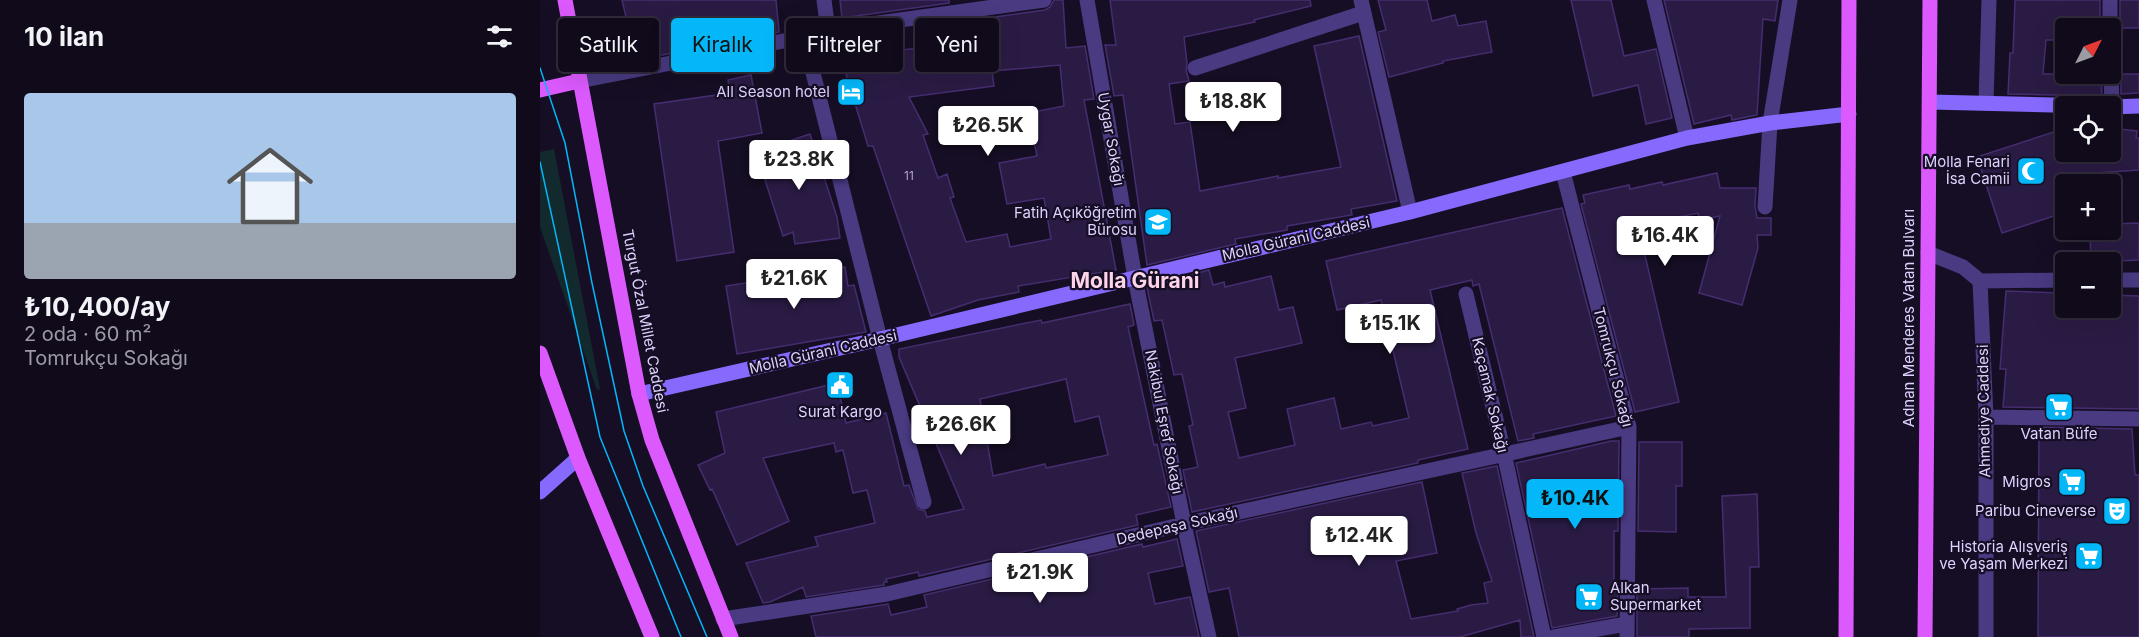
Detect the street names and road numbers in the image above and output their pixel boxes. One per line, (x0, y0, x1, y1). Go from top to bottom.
street label: Uygar Sokağı (1094, 91, 1129, 187)
street label: Adnan Menderes Vatan Bulvarı (1899, 209, 1918, 427)
street label: Molla Gürani Caddesi (1220, 212, 1372, 265)
street label: Turgut Özal Millet Caddesi (618, 228, 673, 414)
street label: Tomrukçu Sokağı (1589, 305, 1638, 429)
street label: Molla Gürani Caddesi (747, 325, 899, 378)
street label: Kaçamak Sokağı (1468, 335, 1513, 454)
street label: Ahmediye Caddesi (1973, 344, 1994, 478)
street label: Nakibul Eşref Sokağı (1141, 348, 1188, 496)
street label: Dedepaşa Sokağı (1114, 502, 1239, 549)

